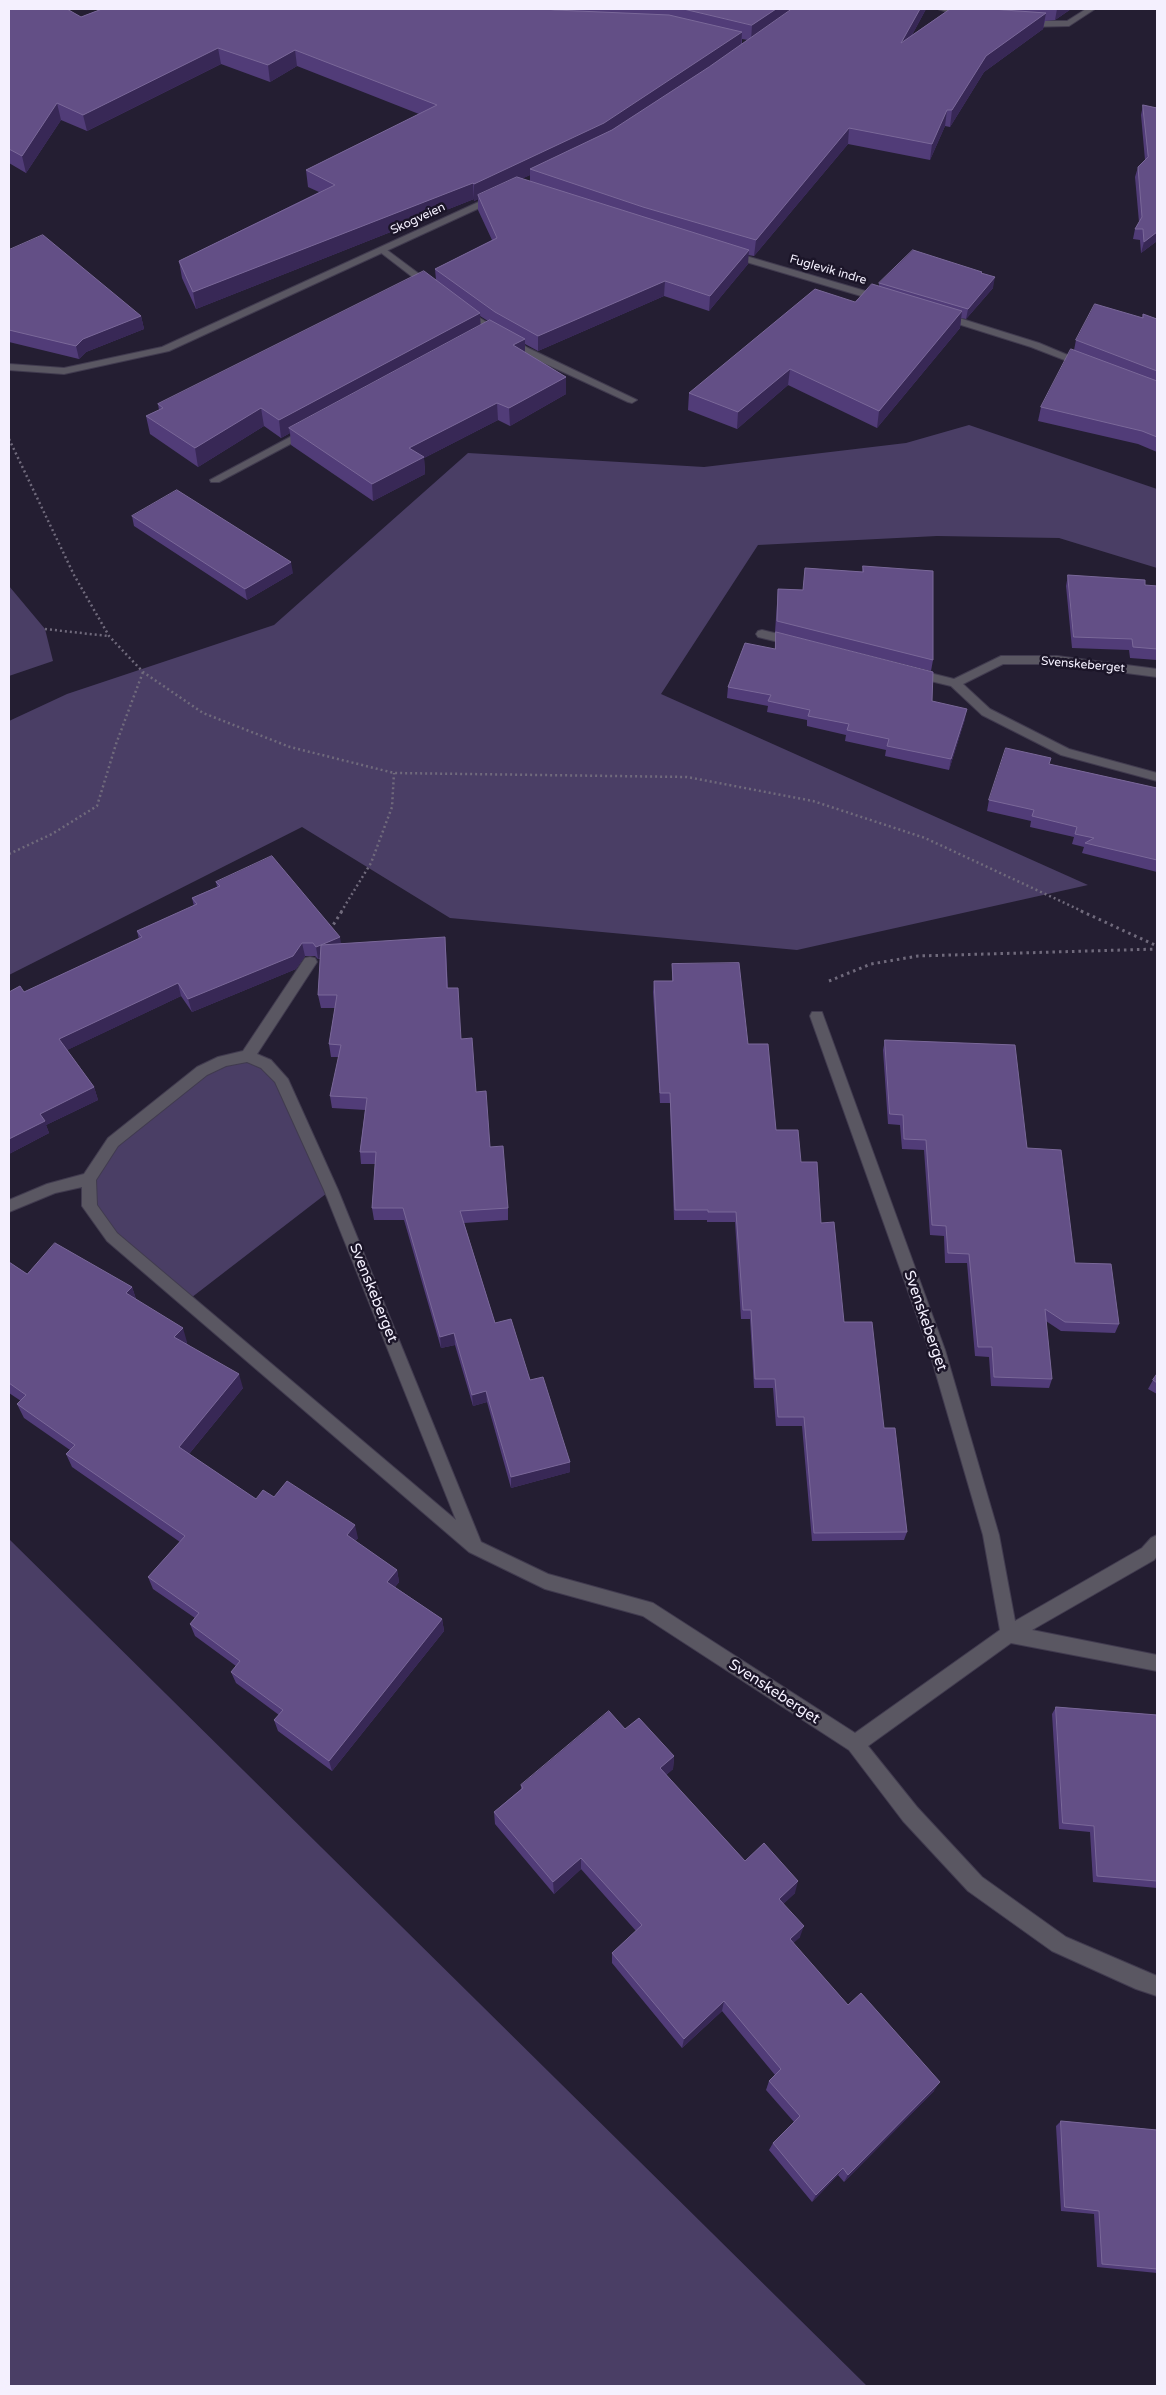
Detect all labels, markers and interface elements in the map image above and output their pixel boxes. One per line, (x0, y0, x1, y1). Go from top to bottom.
street label: Skogveien (388, 200, 448, 238)
street label: Fuglevik indre (788, 252, 868, 288)
street label: Svenskeberget (1040, 654, 1126, 676)
street label: Svenskeberget (345, 1241, 401, 1345)
street label: Svenskeberget (899, 1268, 951, 1374)
street label: Svenskeberget (725, 1656, 823, 1728)

